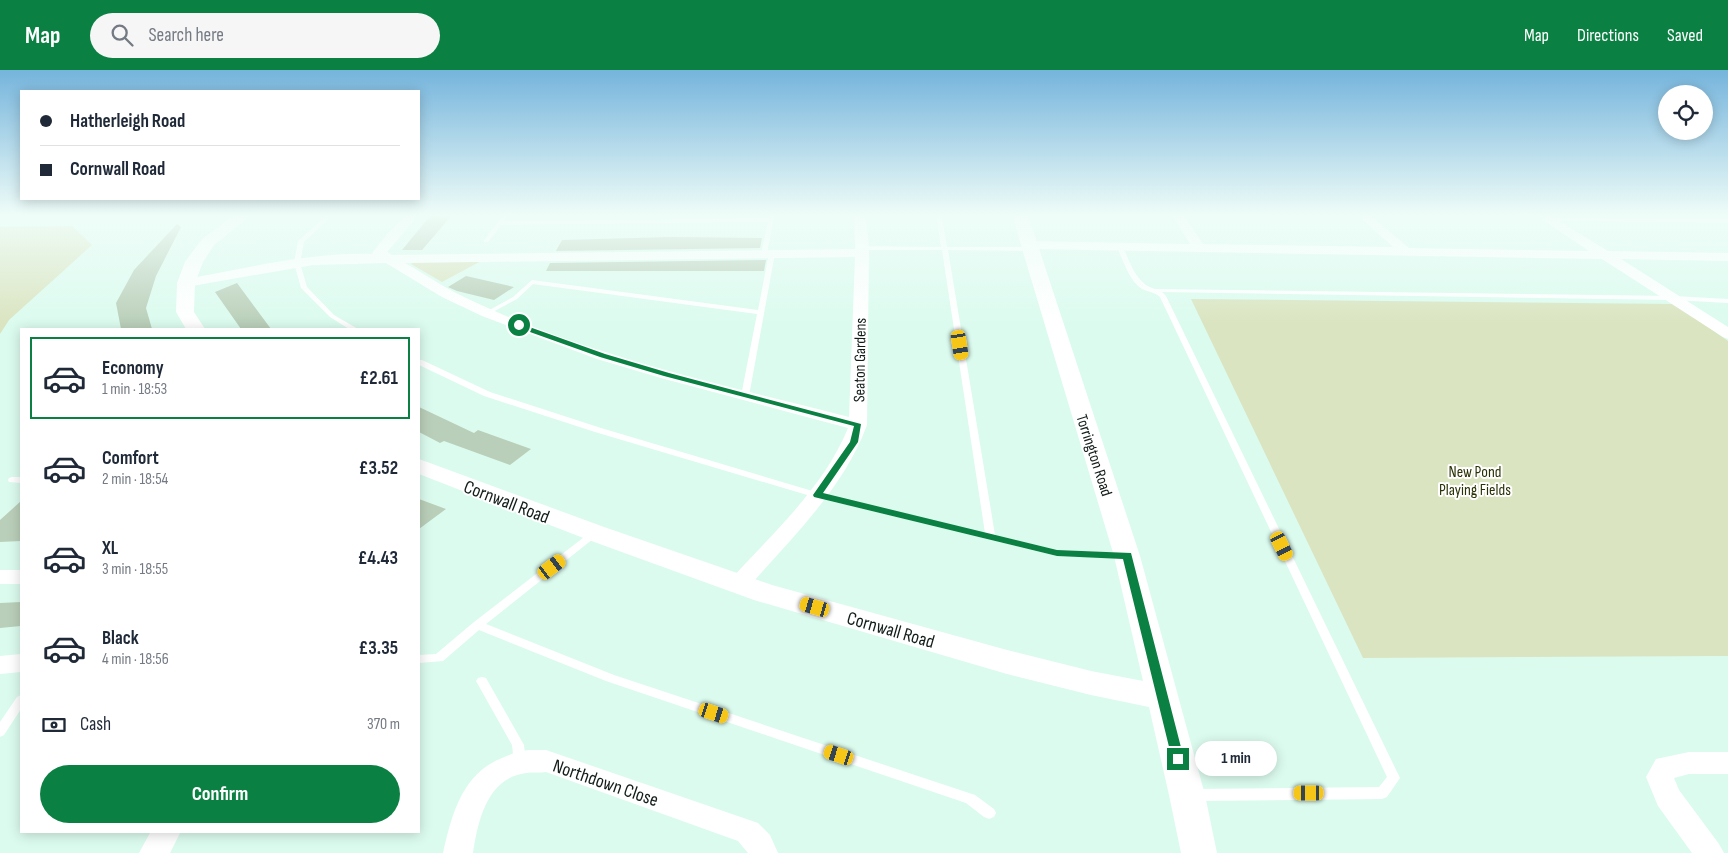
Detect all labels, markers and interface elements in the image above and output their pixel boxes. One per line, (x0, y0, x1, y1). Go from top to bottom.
search box (90, 13, 440, 58)
text: Map (25, 21, 60, 50)
icon: search (108, 21, 136, 49)
text: Search here (148, 24, 224, 47)
text: Map (1524, 25, 1549, 46)
text: Directions (1577, 25, 1639, 46)
text: Saved (1667, 25, 1703, 46)
map controls (1658, 85, 1713, 140)
button: locate (1658, 85, 1713, 140)
text: Hatherleigh Road (70, 110, 185, 133)
text: Cornwall Road (70, 158, 165, 181)
route start (508, 314, 530, 336)
street label: Seaton Gardens (850, 317, 871, 402)
car (950, 329, 969, 361)
icon: car (42, 356, 87, 401)
text: Economy (102, 357, 164, 380)
text: £2.61 (360, 367, 398, 390)
text: 1 min · 18:53 (102, 380, 167, 399)
street label: Torrington Road (1071, 412, 1116, 499)
icon: car (42, 446, 87, 491)
text: Comfort (102, 447, 159, 470)
text: £3.52 (359, 457, 398, 480)
park label: New Pond Playing Fields (1439, 463, 1511, 500)
text: 2 min · 18:54 (102, 470, 168, 489)
street label: Cornwall Road (460, 476, 553, 529)
car (1268, 529, 1295, 563)
icon: car (42, 536, 87, 581)
text: XL (102, 537, 118, 560)
text: £4.43 (358, 547, 398, 570)
car (535, 552, 568, 582)
text: 3 min · 18:55 (102, 560, 168, 579)
car (798, 596, 831, 618)
street label: Cornwall Road (844, 607, 937, 654)
icon: car (42, 626, 87, 671)
text: Black (102, 627, 139, 650)
text: £3.35 (359, 637, 398, 660)
text: 4 min · 18:56 (102, 650, 169, 669)
car (697, 701, 730, 725)
icon: cash (40, 711, 68, 739)
text: Cash (80, 713, 111, 736)
text: 370 m (367, 715, 400, 734)
callout: 1 min (1196, 742, 1278, 776)
car (822, 743, 855, 767)
route end (1167, 748, 1189, 770)
text: 1 min (1221, 749, 1251, 768)
street label: Northdown Close (550, 755, 661, 812)
button: Confirm (40, 765, 400, 823)
car (1294, 786, 1324, 801)

